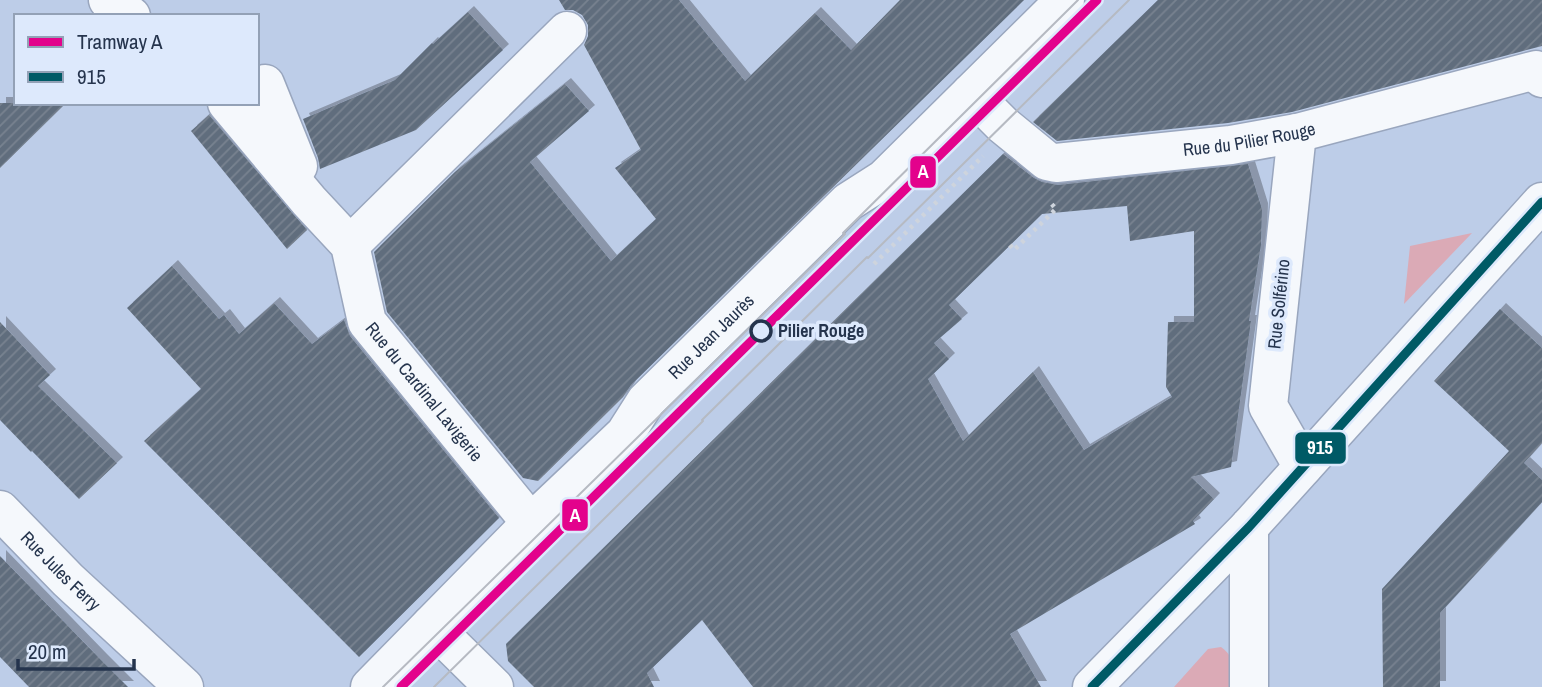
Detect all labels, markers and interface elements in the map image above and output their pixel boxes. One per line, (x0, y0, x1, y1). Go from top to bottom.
legend (14, 14, 259, 105)
text: Tramway A (77, 27, 163, 56)
text: 915 (77, 62, 106, 91)
street label: Rue du Pilier Rouge (1182, 116, 1318, 162)
line badge: A (909, 155, 937, 189)
text: A (917, 158, 929, 184)
street label: Rue Solférino (1261, 258, 1296, 350)
street label: Rue Jean Jaurès (662, 288, 759, 384)
street label: Rue du Cardinal Lavigerie (360, 317, 489, 467)
place label: Pilier Rouge (778, 318, 864, 343)
marker: Pilier Rouge (750, 320, 772, 342)
line badge: 915 (1294, 431, 1347, 465)
text: 915 (1307, 434, 1333, 460)
line badge: A (561, 498, 589, 532)
text: A (569, 502, 581, 528)
street label: Rue Jules Ferry (15, 525, 107, 616)
scale bar (18, 628, 133, 672)
text: 20 m (28, 637, 66, 666)

